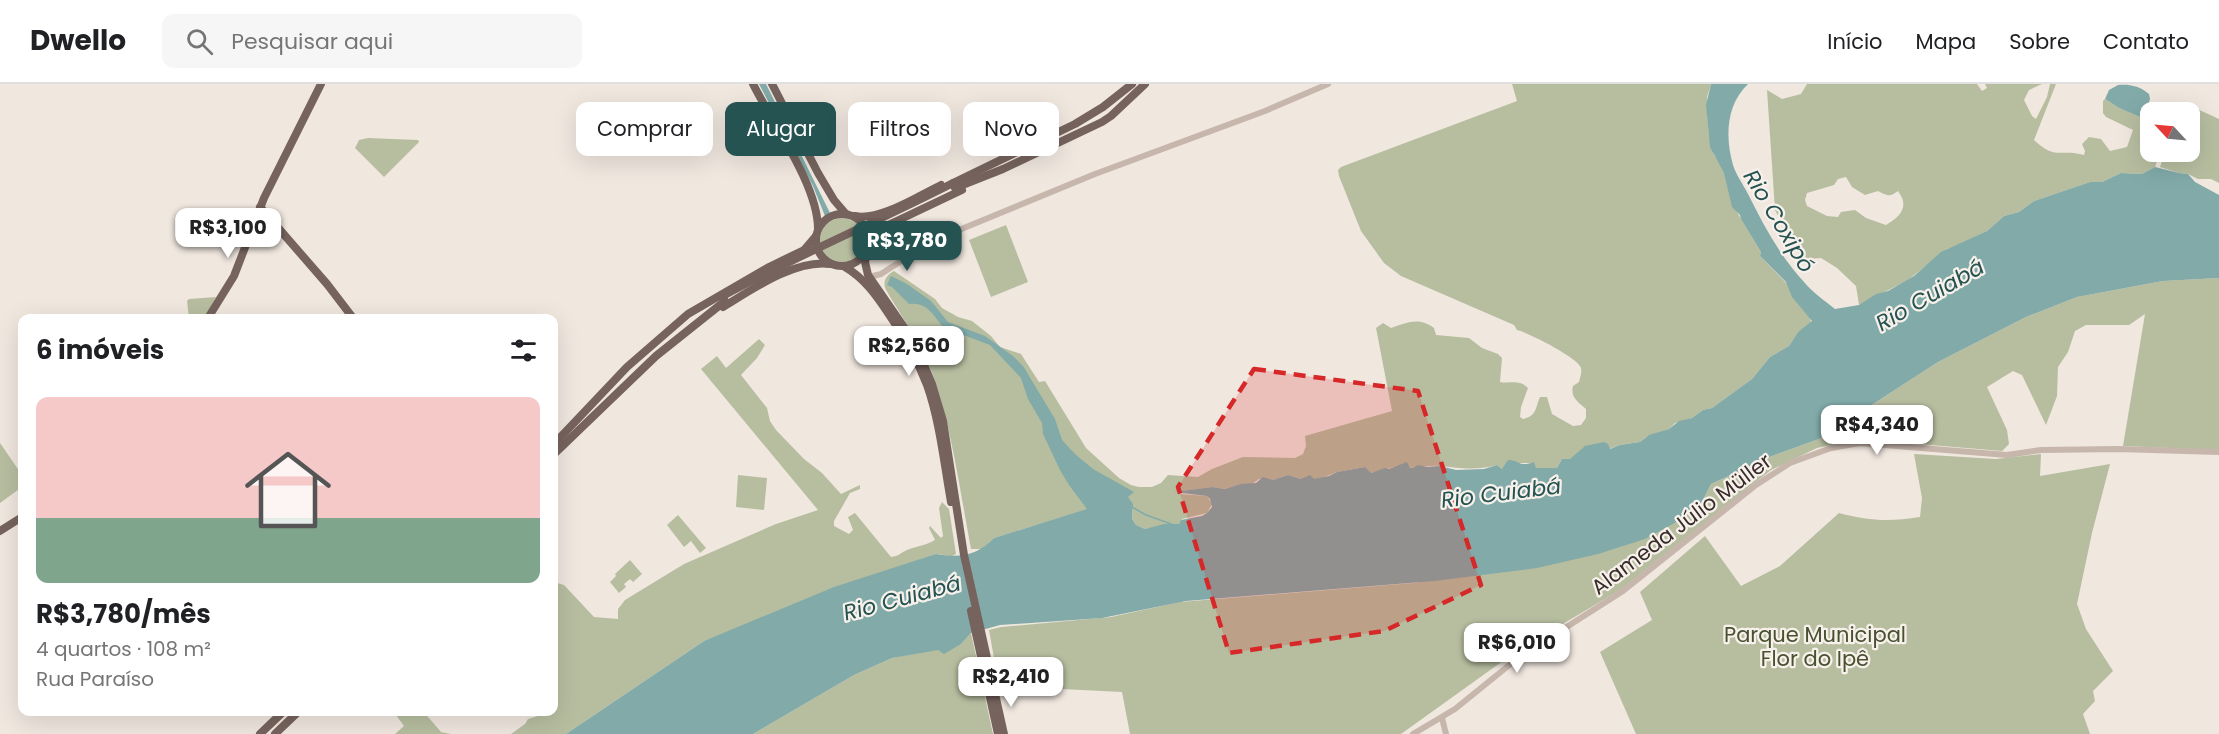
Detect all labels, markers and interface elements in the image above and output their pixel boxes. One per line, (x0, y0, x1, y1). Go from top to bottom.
search box (162, 14, 582, 68)
text: Dwello (30, 21, 126, 60)
icon: search (183, 25, 216, 58)
text: Pesquisar aqui (231, 26, 393, 57)
text: Início (1827, 27, 1882, 56)
text: Mapa (1915, 27, 1976, 56)
text: Sobre (2009, 27, 2070, 56)
text: Contato (2103, 27, 2189, 56)
chip: Comprar (576, 102, 713, 156)
chip: Alugar (725, 102, 836, 156)
chip: Filtros (848, 102, 951, 156)
chip: Novo (963, 102, 1059, 156)
north arrow (2140, 102, 2200, 162)
map controls (2140, 102, 2200, 162)
water label: Rio Coxipó (1736, 164, 1822, 278)
pin: R$3,100 (173, 208, 283, 259)
text: R$3,100 (189, 213, 267, 241)
pin: R$3,780 (852, 221, 962, 272)
text: R$3,780 (867, 226, 947, 254)
water label: Rio Cuiabá (1870, 251, 1990, 339)
pin: R$2,560 (854, 326, 964, 377)
text: R$2,560 (868, 331, 950, 359)
text: 6 imóveis (36, 332, 164, 368)
icon: filters (507, 334, 540, 367)
pin: R$4,340 (1822, 405, 1932, 456)
text: R$4,340 (1835, 410, 1919, 438)
icon: home (234, 436, 342, 544)
street label: Alameda Júlio Müller (1585, 446, 1777, 601)
water label: Rio Cuiabá (1439, 470, 1563, 516)
water label: Rio Cuiabá (840, 567, 964, 629)
text: R$3,780/mês (36, 596, 211, 632)
park label: Parque Municipal Flor do Ipê (1724, 620, 1906, 673)
pin: R$6,010 (1462, 623, 1572, 674)
text: R$6,010 (1478, 628, 1556, 656)
text: 4 quartos · 108 m² (36, 635, 211, 663)
pin: R$2,410 (956, 657, 1066, 708)
text: R$2,410 (972, 662, 1050, 690)
text: Rua Paraíso (36, 665, 154, 693)

